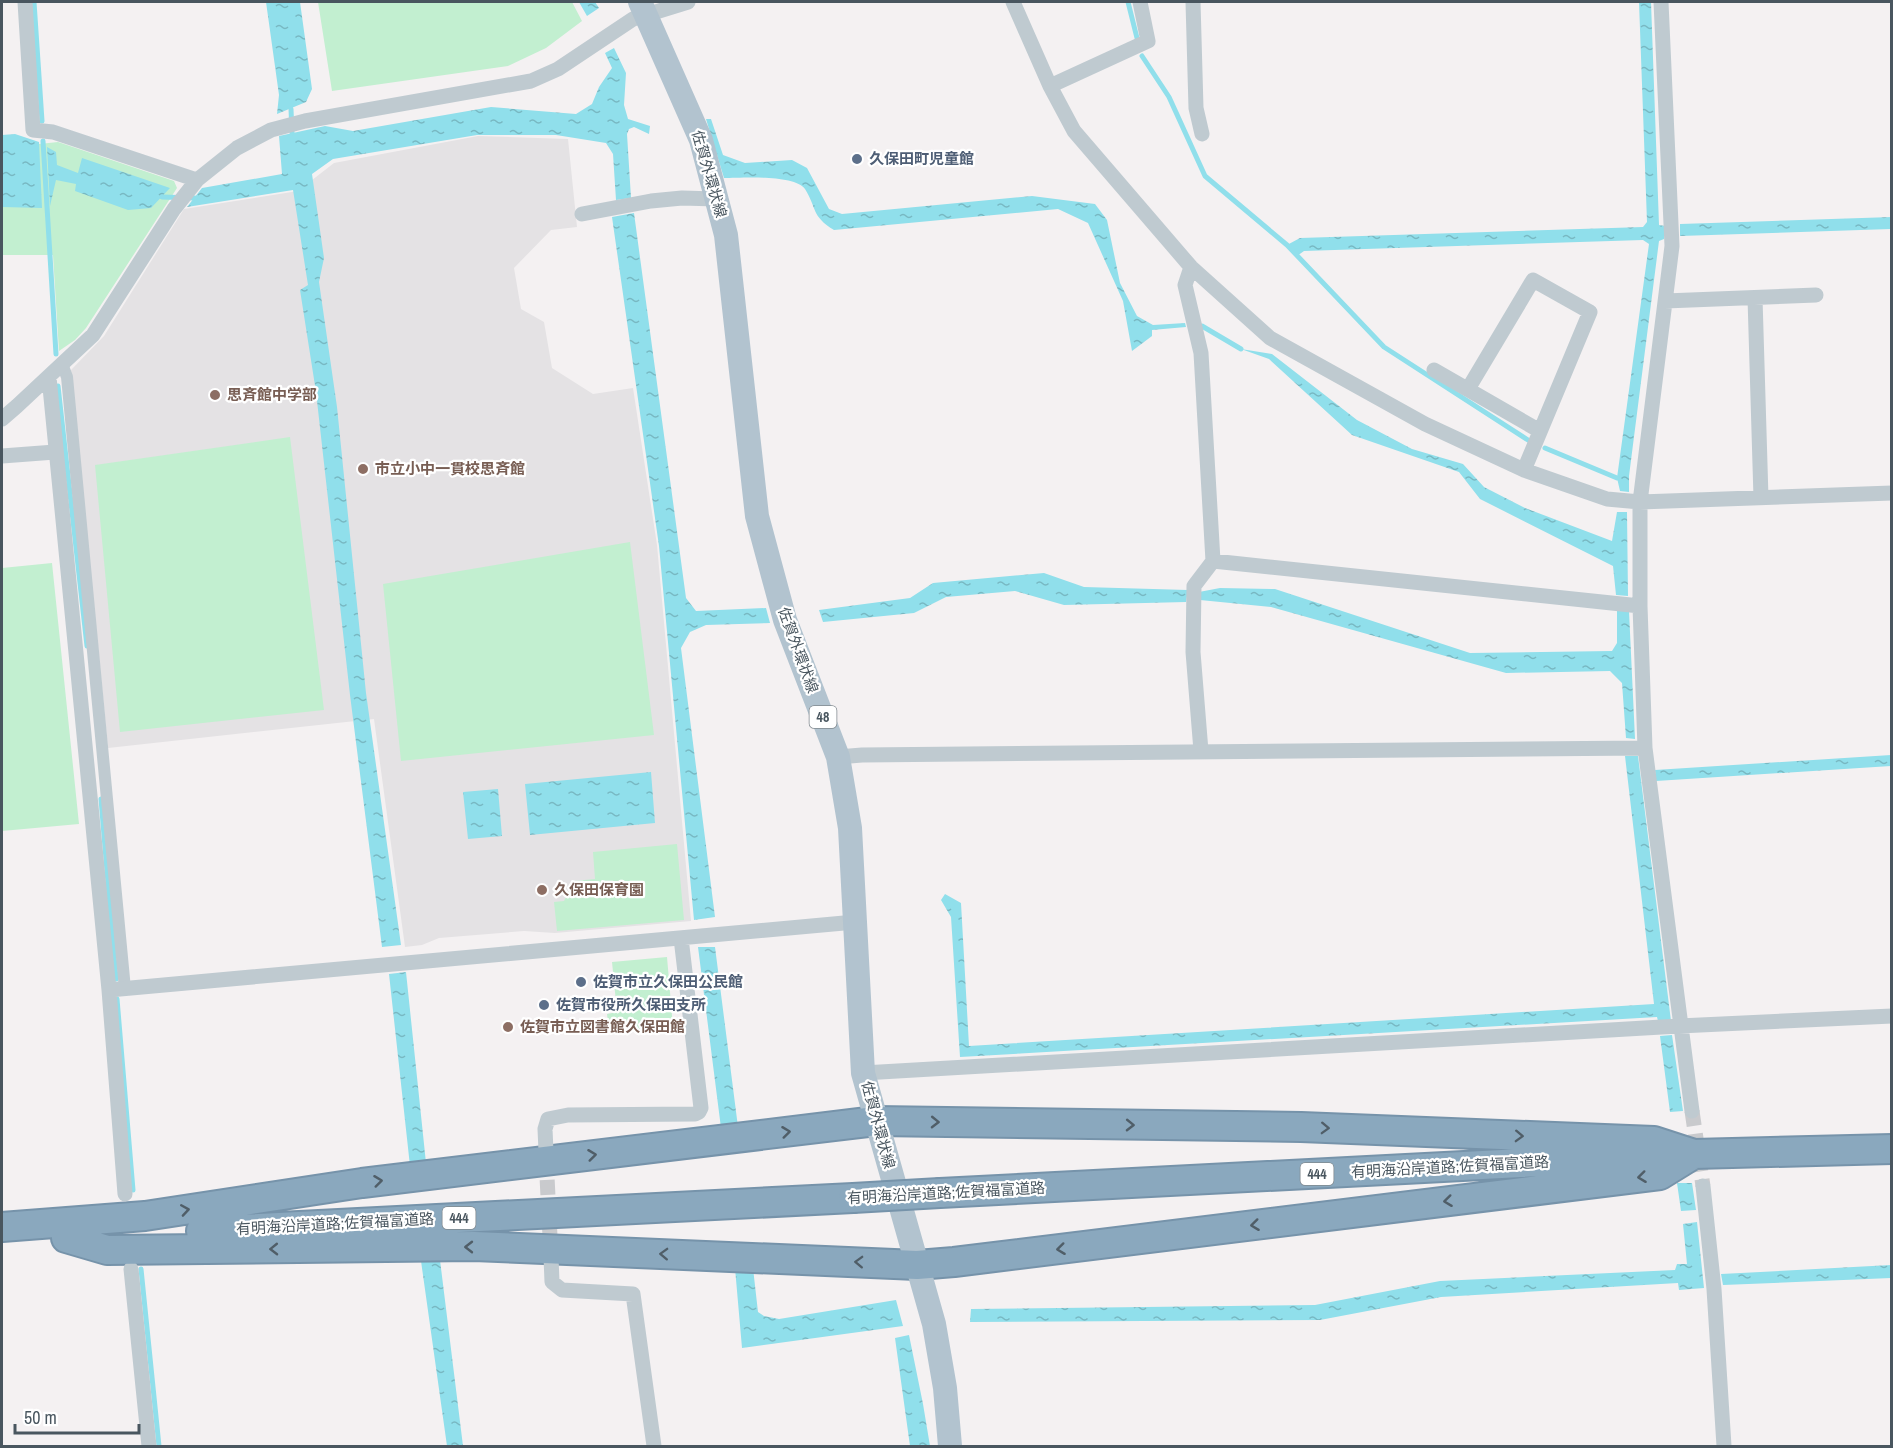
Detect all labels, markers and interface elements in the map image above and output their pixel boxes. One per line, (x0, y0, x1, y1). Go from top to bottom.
street label: 佐賀外環状線 (687, 128, 732, 220)
place label: 久保田町児童館 (869, 148, 974, 169)
marker: 久保田町児童館 (850, 152, 864, 166)
place label: 思斉館中学部 (227, 384, 317, 405)
marker: 思斉館中学部 (208, 388, 222, 402)
place label: 市立小中一貫校思斉館 (375, 458, 525, 479)
marker: 市立小中一貫校思斉館 (356, 462, 370, 476)
street label: 佐賀外環状線 (773, 604, 824, 696)
road number: 48 (810, 706, 836, 728)
place label: 久保田保育園 (554, 879, 644, 900)
marker: 久保田保育園 (535, 883, 549, 897)
place label: 佐賀市立久保田公民館 (593, 971, 743, 992)
marker: 佐賀市立久保田公民館 (574, 975, 588, 989)
place label: 佐賀市役所久保田支所 (556, 994, 706, 1015)
marker: 佐賀市役所久保田支所 (537, 998, 551, 1012)
place label: 佐賀市立図書館久保田館 (520, 1016, 685, 1037)
marker: 佐賀市立図書館久保田館 (501, 1020, 515, 1034)
street label: 佐賀外環状線 (857, 1079, 900, 1171)
one-way arrow (930, 1116, 939, 1128)
one-way arrow (1125, 1119, 1134, 1131)
one-way arrow (1320, 1122, 1329, 1135)
one-way arrow (781, 1126, 791, 1139)
one-way arrow (1515, 1129, 1524, 1142)
one-way arrow (588, 1149, 597, 1162)
street label: 有明海沿岸道路;佐賀福富道路 (1350, 1151, 1550, 1182)
road number: 444 (1300, 1163, 1334, 1185)
one-way arrow (1637, 1170, 1646, 1183)
one-way arrow (373, 1175, 382, 1188)
street label: 有明海沿岸道路;佐賀福富道路 (846, 1177, 1046, 1208)
one-way arrow (1444, 1194, 1453, 1207)
one-way arrow (181, 1205, 190, 1217)
road number: 444 (442, 1207, 476, 1229)
street label: 有明海沿岸道路;佐賀福富道路 (235, 1208, 435, 1239)
one-way arrow (1250, 1218, 1259, 1231)
one-way arrow (465, 1241, 474, 1253)
one-way arrow (270, 1242, 279, 1255)
one-way arrow (1057, 1242, 1066, 1255)
one-way arrow (659, 1248, 668, 1261)
one-way arrow (854, 1256, 863, 1269)
scale bar (15, 1397, 140, 1435)
text: 50 m (24, 1405, 57, 1430)

